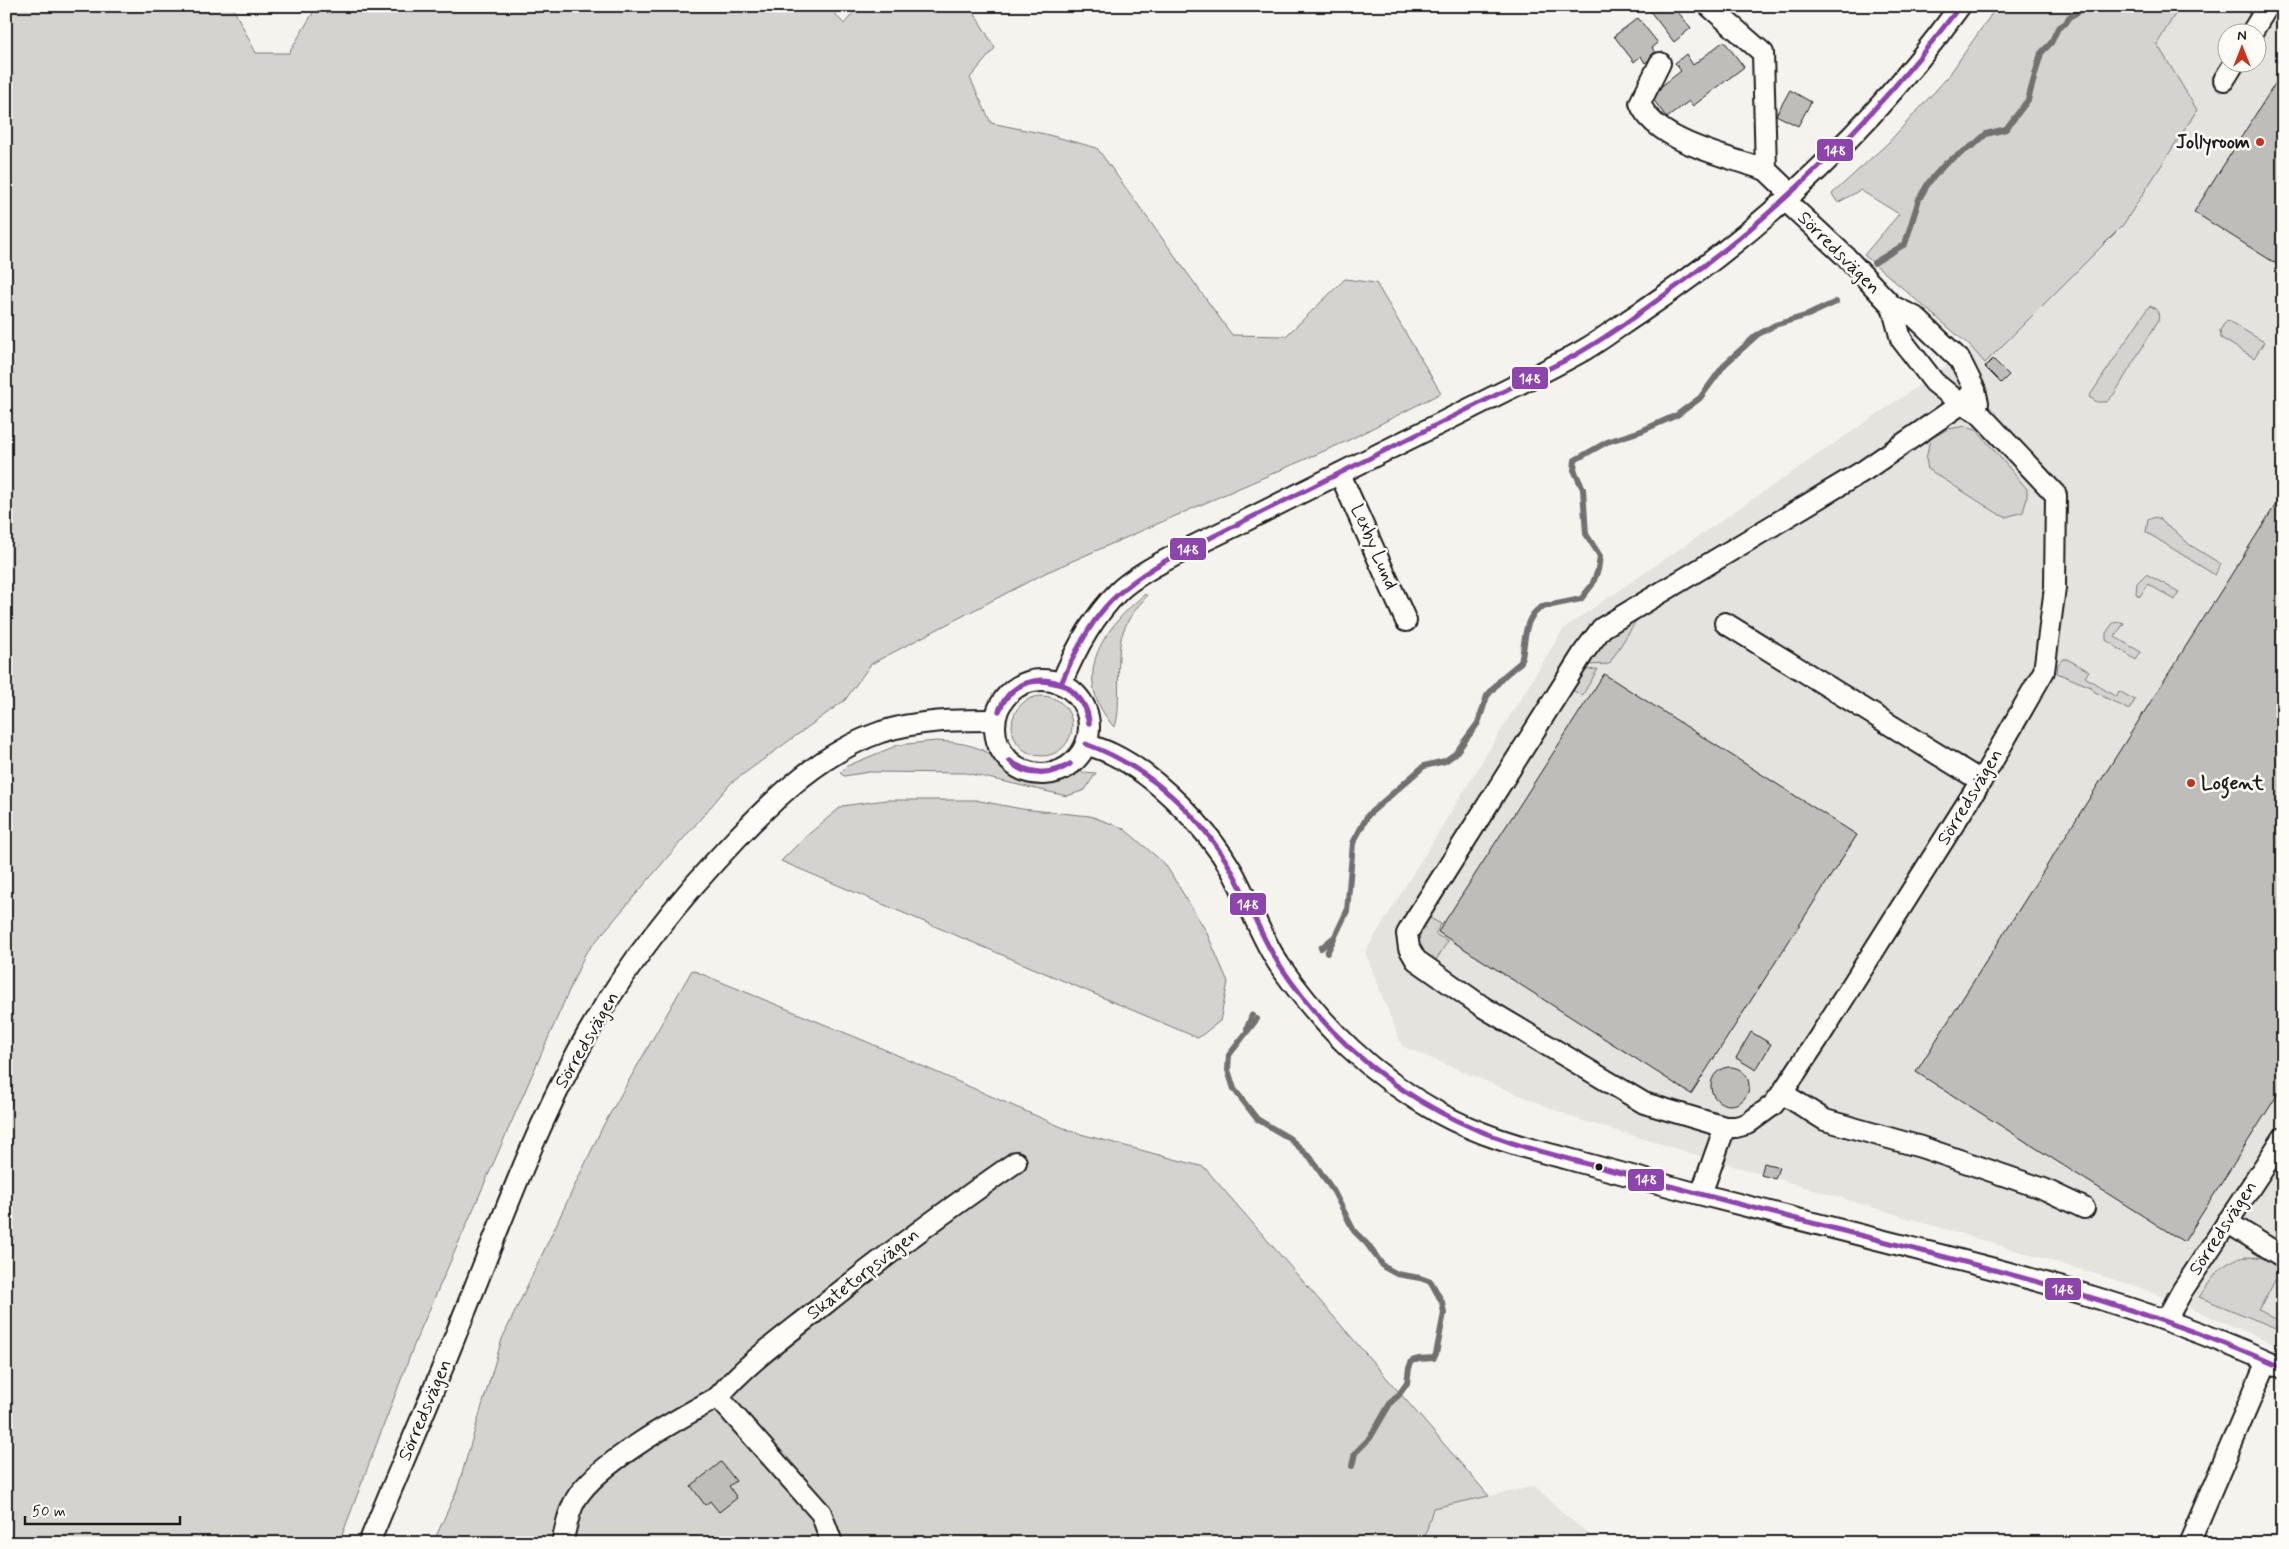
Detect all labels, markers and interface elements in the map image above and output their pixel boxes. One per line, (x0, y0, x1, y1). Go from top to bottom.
north arrow (2216, 22, 2266, 72)
text: N (2237, 27, 2247, 45)
place label: Jollyroom (2176, 130, 2250, 156)
marker: Jollyroom (2254, 136, 2266, 148)
line badge: 148 (1816, 138, 1854, 162)
text: 148 (1824, 142, 1846, 160)
street label: Sörredsvägen (1791, 206, 1886, 301)
line badge: 148 (1511, 366, 1549, 390)
text: 148 (1519, 370, 1541, 388)
street label: Lexby Lund (1344, 500, 1404, 594)
line badge: 148 (1169, 537, 1207, 561)
text: 148 (1177, 541, 1199, 559)
street label: Sörredsvägen (1931, 744, 2009, 850)
place label: Logent (2201, 771, 2265, 799)
marker: Logent (2185, 777, 2197, 789)
line badge: 148 (1229, 892, 1267, 916)
text: 148 (1237, 896, 1259, 914)
street label: Sörredsvägen (549, 987, 626, 1094)
unlabelled marker (1594, 1162, 1604, 1172)
line badge: 148 (1627, 1168, 1665, 1192)
text: 148 (1635, 1171, 1657, 1189)
street label: Sörredsvägen (2183, 1176, 2264, 1281)
street label: Skatetorpsvägen (802, 1222, 925, 1327)
line badge: 148 (2044, 1277, 2082, 1301)
text: 148 (2052, 1281, 2074, 1299)
street label: Sörredsvägen (392, 1355, 459, 1465)
scale bar (25, 1494, 180, 1526)
text: 50 m (32, 1502, 66, 1522)

